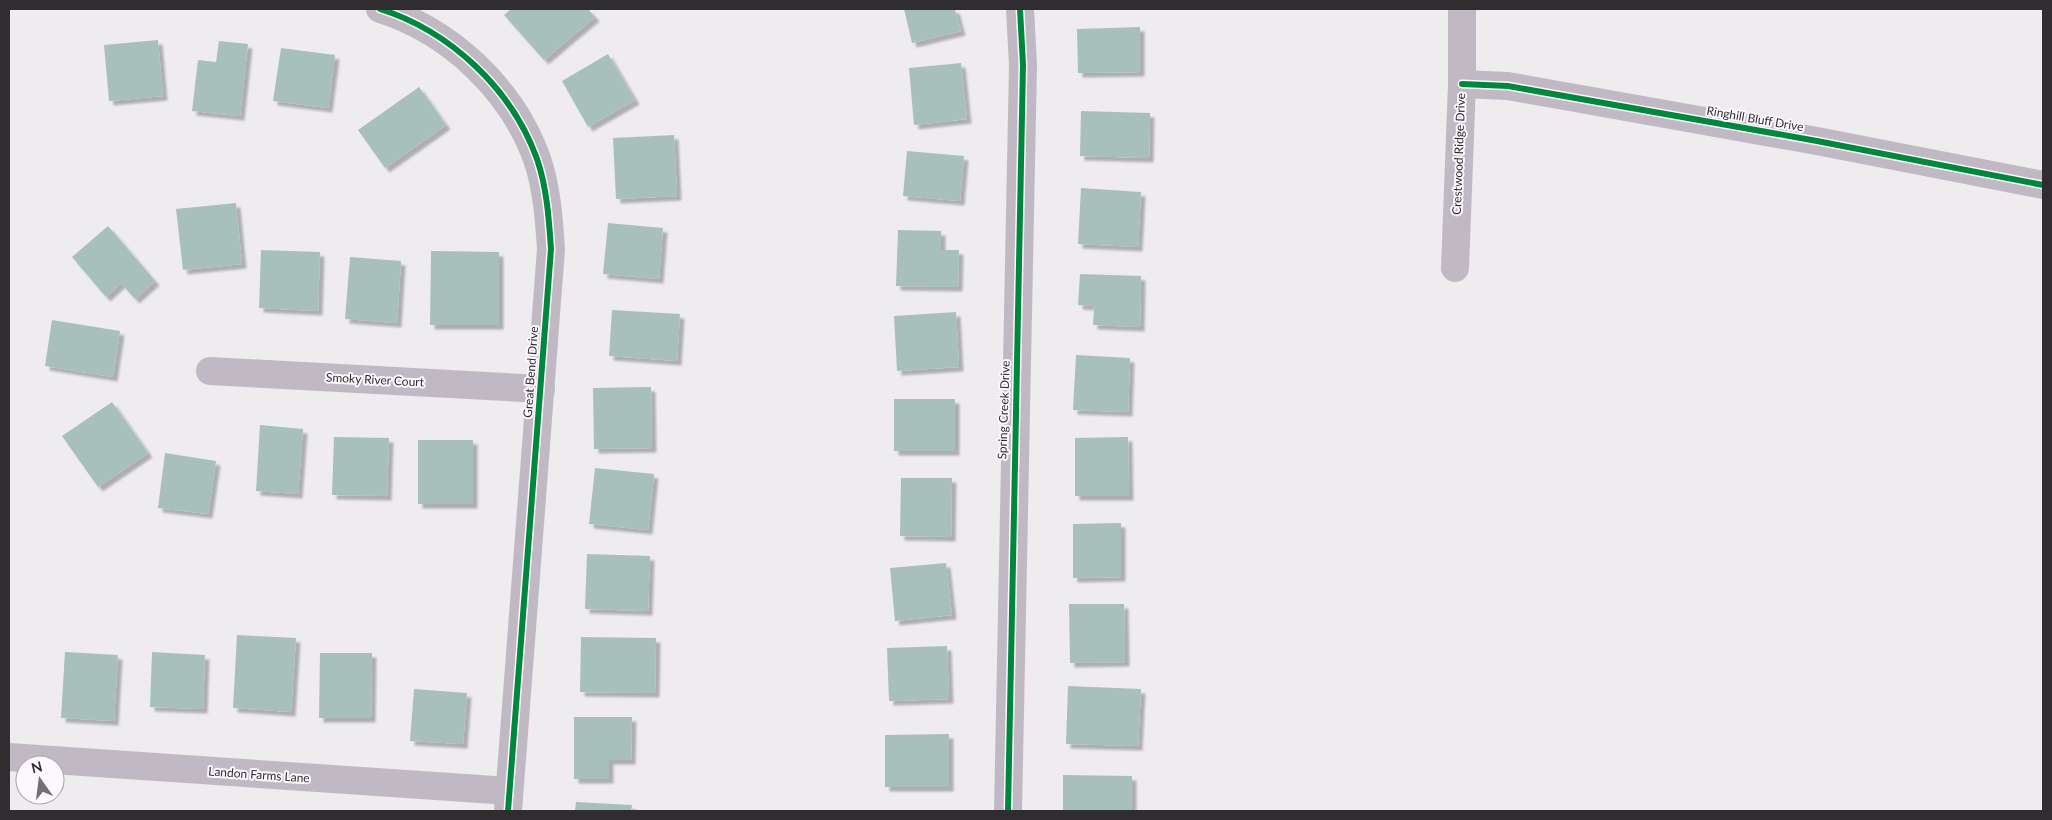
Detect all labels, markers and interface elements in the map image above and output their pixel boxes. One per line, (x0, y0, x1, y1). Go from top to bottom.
street label: Crestwood Ridge Drive (1449, 93, 1468, 215)
street label: Ringhill Bluff Drive (1705, 103, 1805, 134)
street label: Great Bend Drive (520, 326, 541, 418)
street label: Spring Creek Drive (994, 360, 1013, 460)
street label: Smoky River Court (326, 369, 425, 390)
north arrow (15, 755, 65, 805)
text: N (29, 757, 44, 776)
street label: Landon Farms Lane (208, 763, 310, 786)

